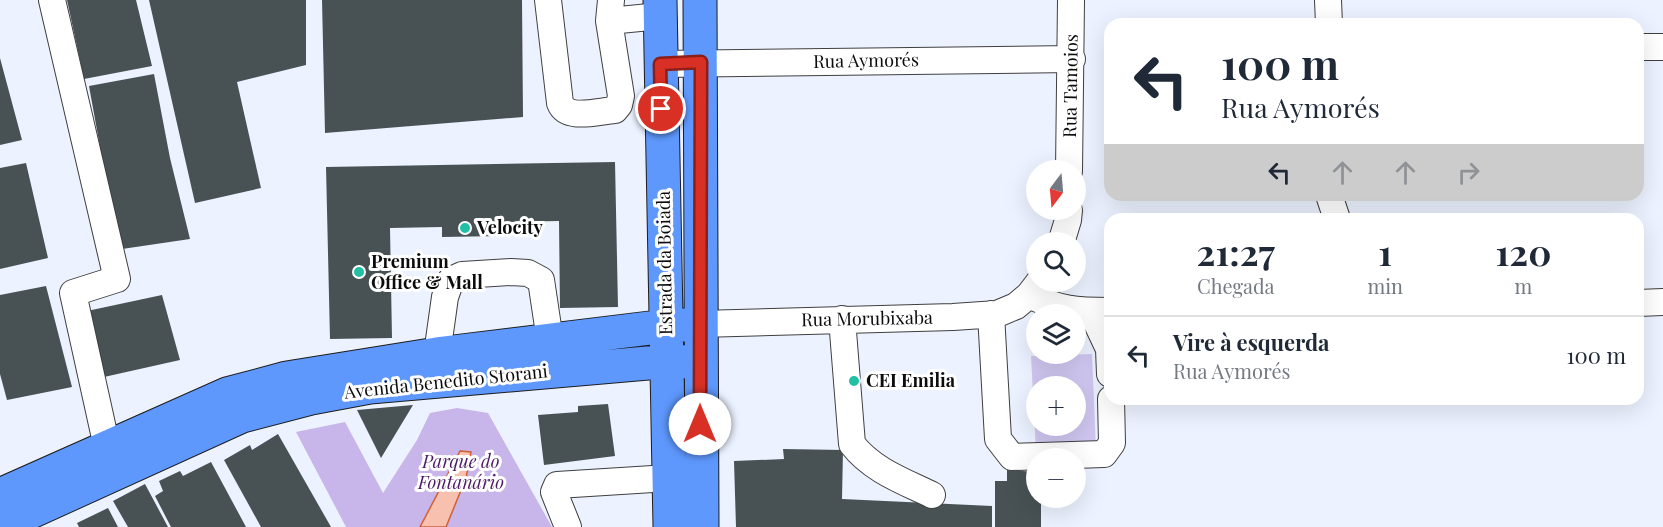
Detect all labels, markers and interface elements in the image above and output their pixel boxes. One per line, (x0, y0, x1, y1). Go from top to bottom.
street label: Rua Tamoios (1057, 34, 1083, 138)
text: 100 m (1221, 35, 1339, 91)
icon: left (1122, 42, 1200, 120)
street label: Rua Aymorés (813, 47, 919, 73)
pin (635, 83, 686, 134)
text: Rua Aymorés (1221, 89, 1380, 125)
icon: arrive (644, 92, 677, 125)
icon: left (1263, 156, 1296, 189)
icon: ahead (1326, 156, 1359, 189)
icon: ahead (1389, 156, 1422, 189)
icon: right (1452, 156, 1485, 189)
north arrow (1026, 160, 1086, 220)
map controls (1026, 160, 1086, 508)
street label: Estrada da Boiada (651, 191, 677, 335)
place label: Velocity (476, 215, 543, 239)
marker: Velocity (458, 221, 472, 235)
text: 21:27 (1197, 227, 1275, 275)
text: 1 (1378, 227, 1392, 275)
text: 120 (1496, 227, 1551, 275)
button: search (1026, 232, 1086, 292)
place label: Premium Office & Mall (371, 249, 483, 294)
marker: Premium Office & Mall (352, 265, 366, 279)
text: Chegada (1197, 272, 1274, 299)
text: min (1367, 272, 1403, 299)
text: m (1515, 272, 1532, 299)
button: layers (1026, 304, 1086, 364)
street label: Rua Morubixaba (801, 305, 933, 331)
text: Vire à esquerda (1173, 327, 1330, 357)
icon: left (1122, 339, 1155, 372)
text: 100 m (1566, 340, 1626, 370)
text: Rua Aymorés (1173, 357, 1291, 384)
street label: Avenida Benedito Storani (342, 358, 549, 404)
place label: CEI Emilia (866, 368, 956, 392)
marker: CEI Emilia (847, 374, 861, 388)
button: + (1026, 376, 1086, 436)
position arrow (668, 392, 732, 456)
button: − (1026, 448, 1086, 508)
park label: Parque do Fontanário (417, 449, 504, 494)

